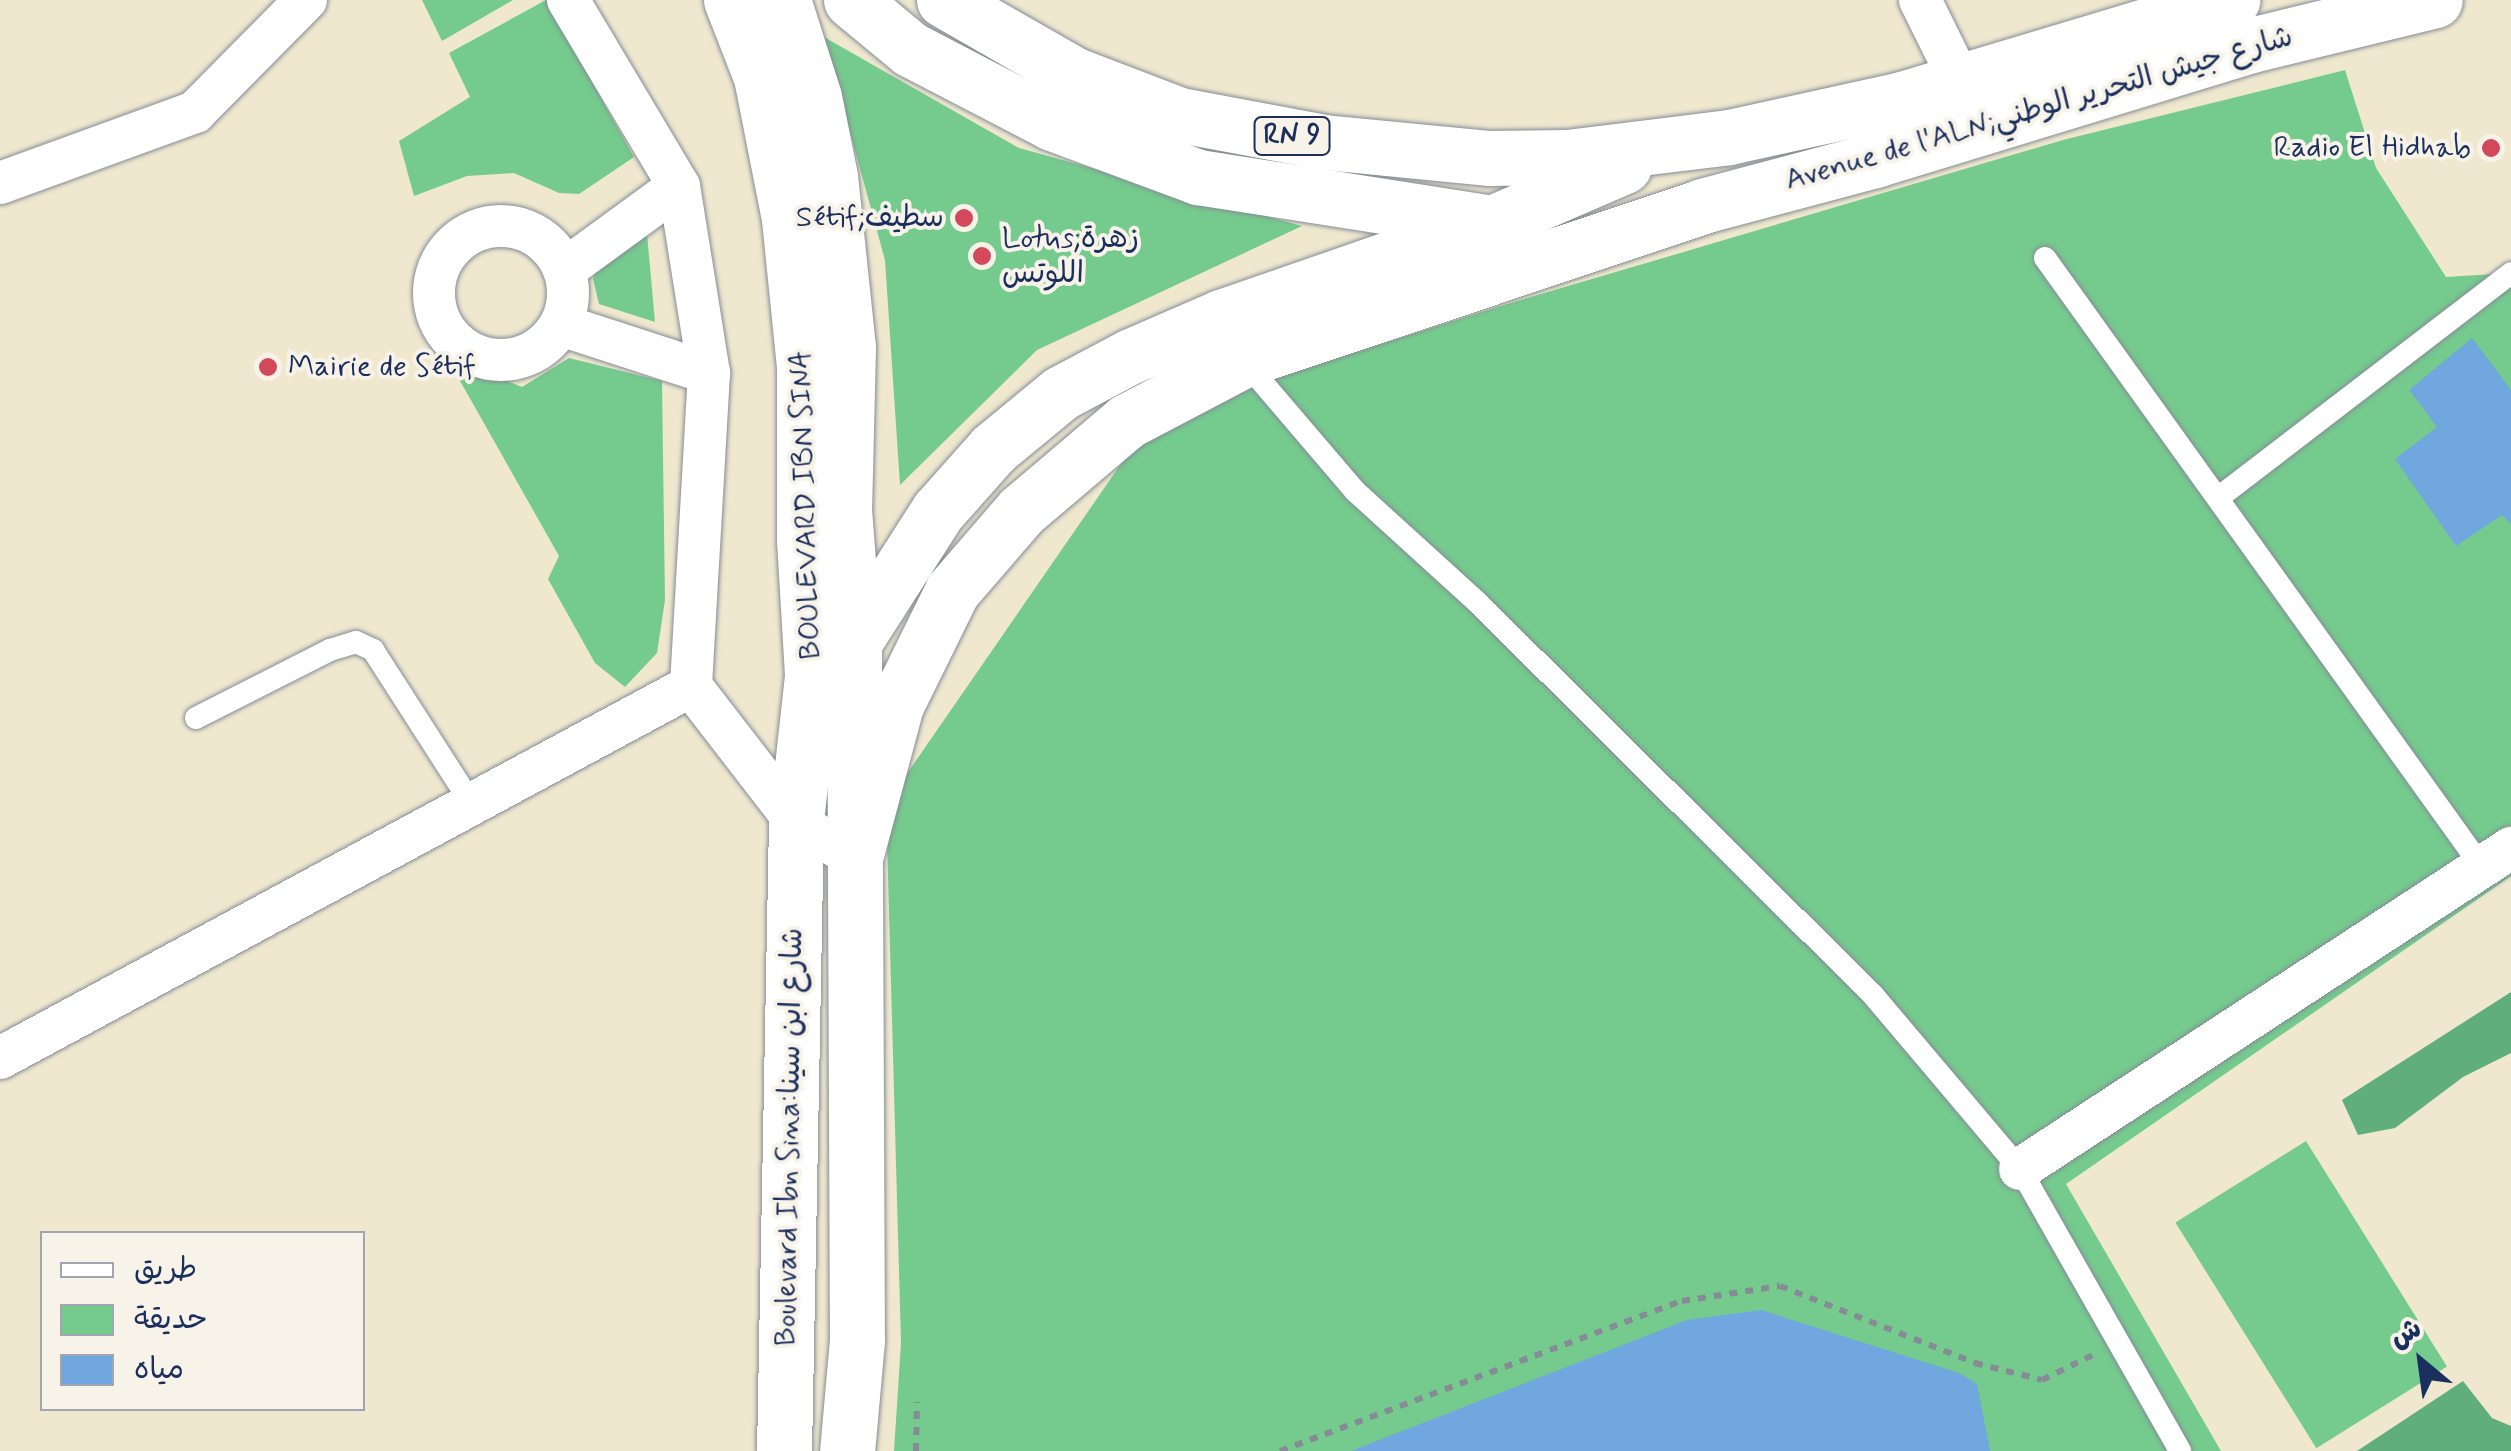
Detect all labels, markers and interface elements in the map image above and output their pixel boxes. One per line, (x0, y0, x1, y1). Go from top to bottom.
street label: Avenue de l'ALN;شارع جيش التحرير الوطني (1780, 19, 2298, 199)
road number: RN 9 (1252, 113, 1332, 159)
place label: Radio El Hidhab (2279, 130, 2471, 166)
marker: Radio El Hidhab (2480, 137, 2502, 159)
place label: Sétif;سطيف (796, 200, 944, 236)
marker: Sétif;سطيف (953, 207, 975, 229)
place label: Lotus;زهرة اللوتس (1002, 221, 1139, 292)
marker: Lotus;زهرة اللوتس (971, 245, 993, 267)
place label: Mairie de Sétif (288, 349, 478, 385)
street label: BOULEVARD IBN SINA (783, 349, 829, 661)
marker: Mairie de Sétif (257, 356, 279, 378)
street label: Boulevard Ibn Sina:شارع ابن سينا (768, 931, 812, 1343)
legend (40, 1231, 365, 1411)
text: طريق (134, 1250, 197, 1289)
text: حديقة (134, 1300, 208, 1339)
north arrow (2371, 1311, 2471, 1411)
text: ش (2384, 1311, 2429, 1358)
text: مياه (134, 1350, 184, 1389)

